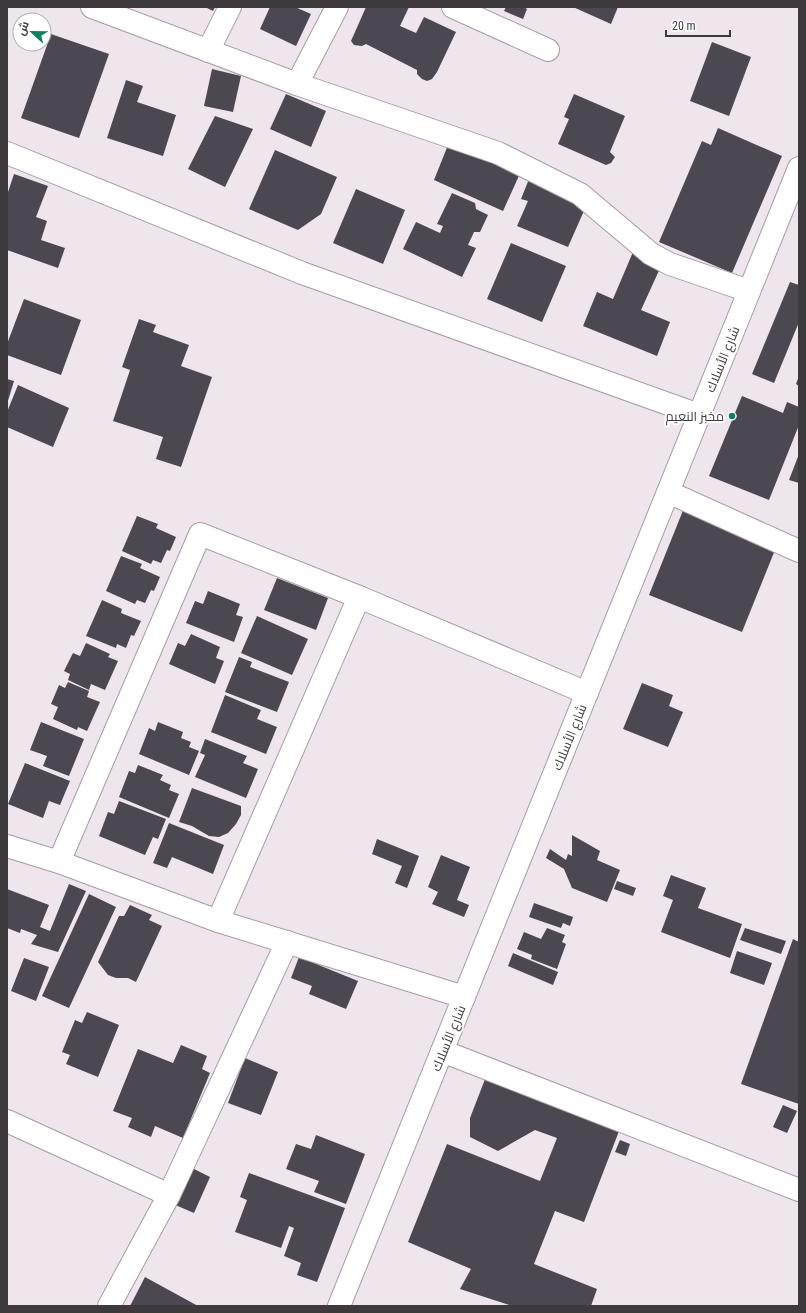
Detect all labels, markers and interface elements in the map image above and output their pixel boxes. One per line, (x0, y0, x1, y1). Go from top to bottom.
north arrow (12, 12, 52, 52)
scale bar (666, 12, 730, 38)
text: ش (15, 19, 32, 37)
text: 20 m (672, 19, 696, 33)
street label: شارع الأسلاك (702, 324, 743, 395)
place label: مخبز النعيم (666, 409, 724, 426)
marker: مخبز النعيم (727, 411, 737, 421)
street label: شارع الأسلاك (549, 702, 590, 773)
street label: شارع الأسلاك (428, 1003, 469, 1074)

